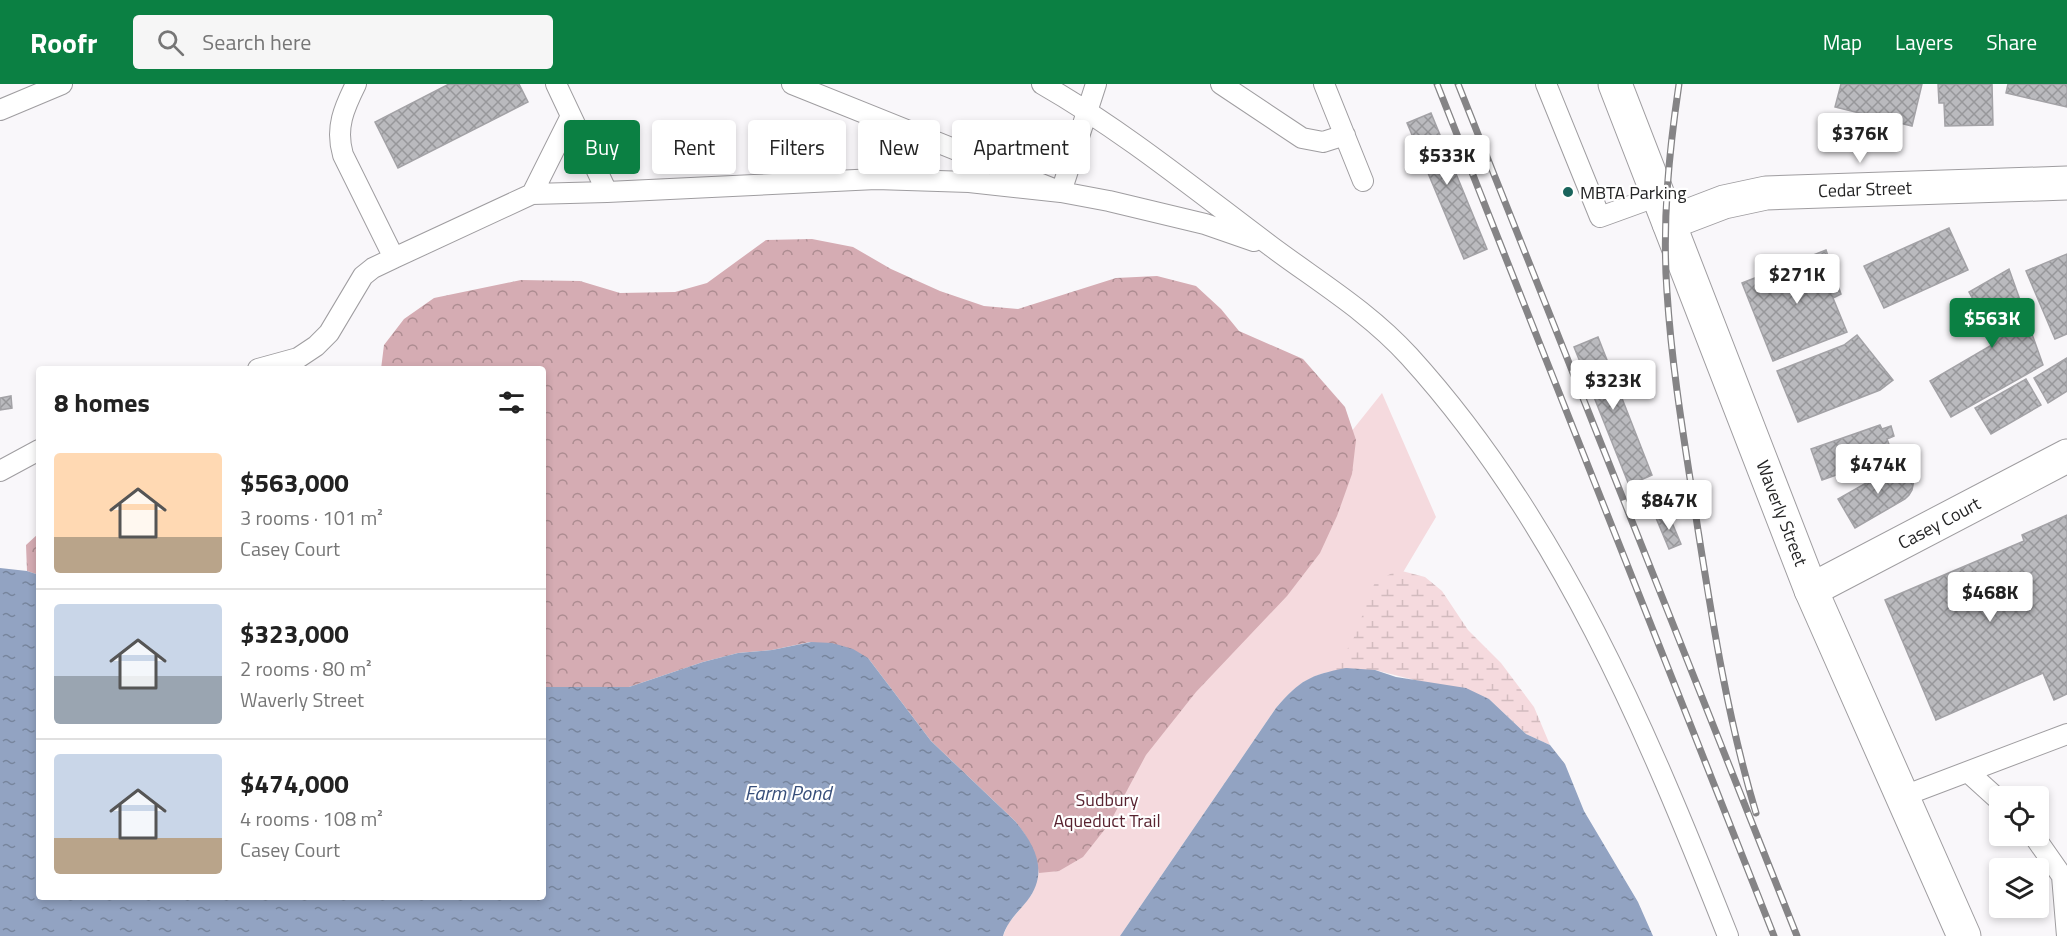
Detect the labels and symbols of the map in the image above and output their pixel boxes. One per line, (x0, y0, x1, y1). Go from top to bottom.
pin: $376K (1818, 113, 1902, 164)
pin: $533K (1405, 135, 1489, 186)
street label: Cedar Street (1818, 174, 1913, 204)
place label: MBTA Parking (1580, 179, 1687, 206)
marker: MBTA Parking (1561, 185, 1575, 199)
pin: $271K (1755, 254, 1839, 305)
pin: $563K (1950, 298, 2034, 349)
pin: $323K (1571, 360, 1655, 411)
pin: $474K (1836, 444, 1920, 495)
street label: Waverly Street (1749, 456, 1815, 571)
pin: $847K (1627, 480, 1711, 531)
street label: Casey Court (1893, 490, 1986, 556)
pin: $468K (1948, 572, 2032, 623)
water label: Farm Pond (745, 777, 833, 808)
park label: Sudbury Aqueduct Trail (1053, 786, 1161, 834)

